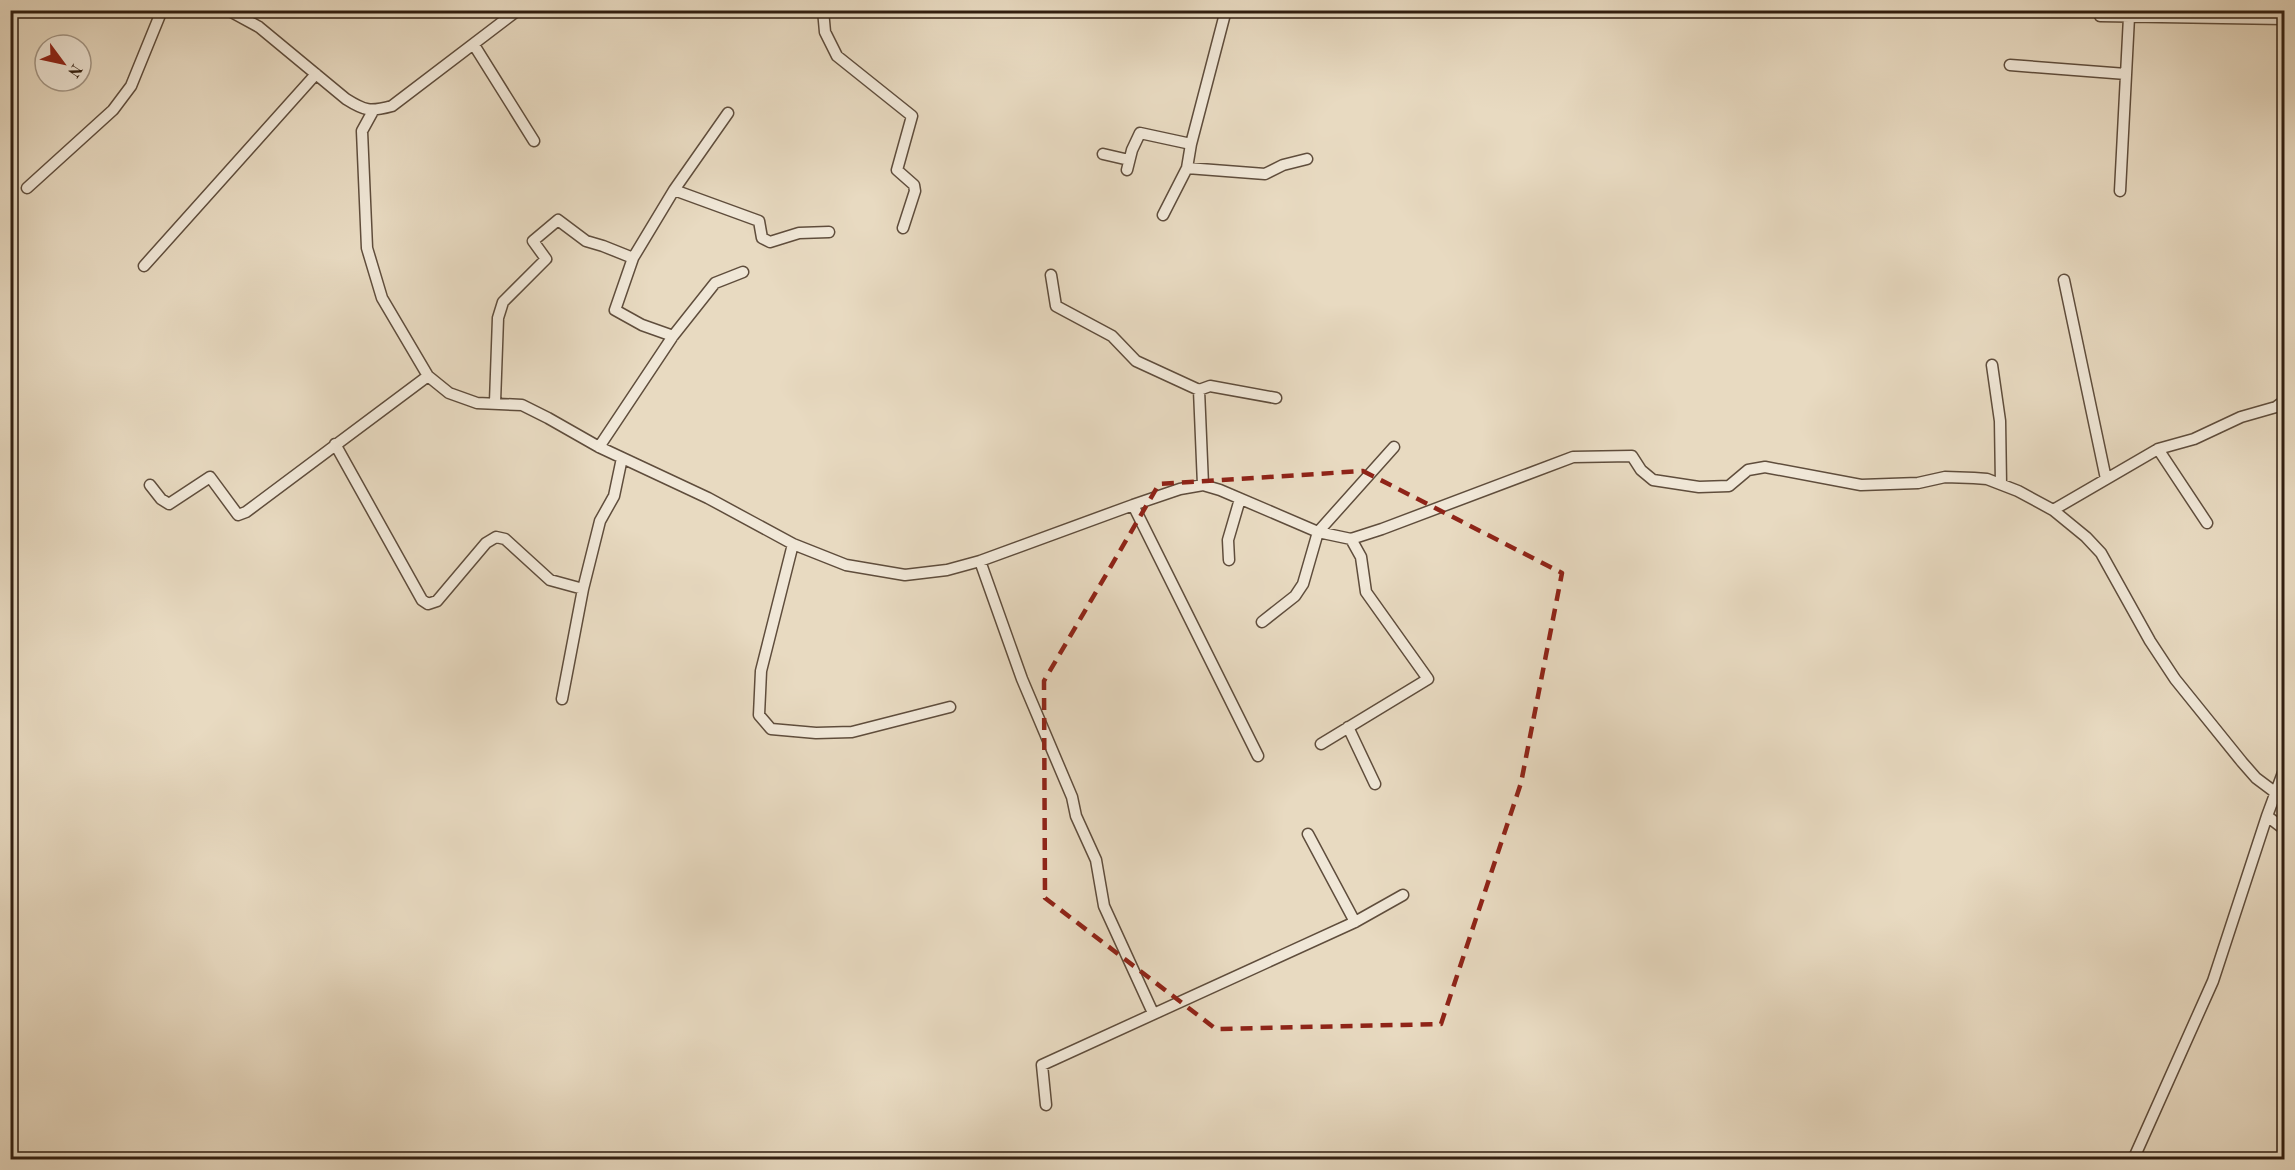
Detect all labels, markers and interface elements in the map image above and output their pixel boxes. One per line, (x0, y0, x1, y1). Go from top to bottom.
north arrow (33, 33, 93, 93)
text: N (63, 61, 84, 80)

